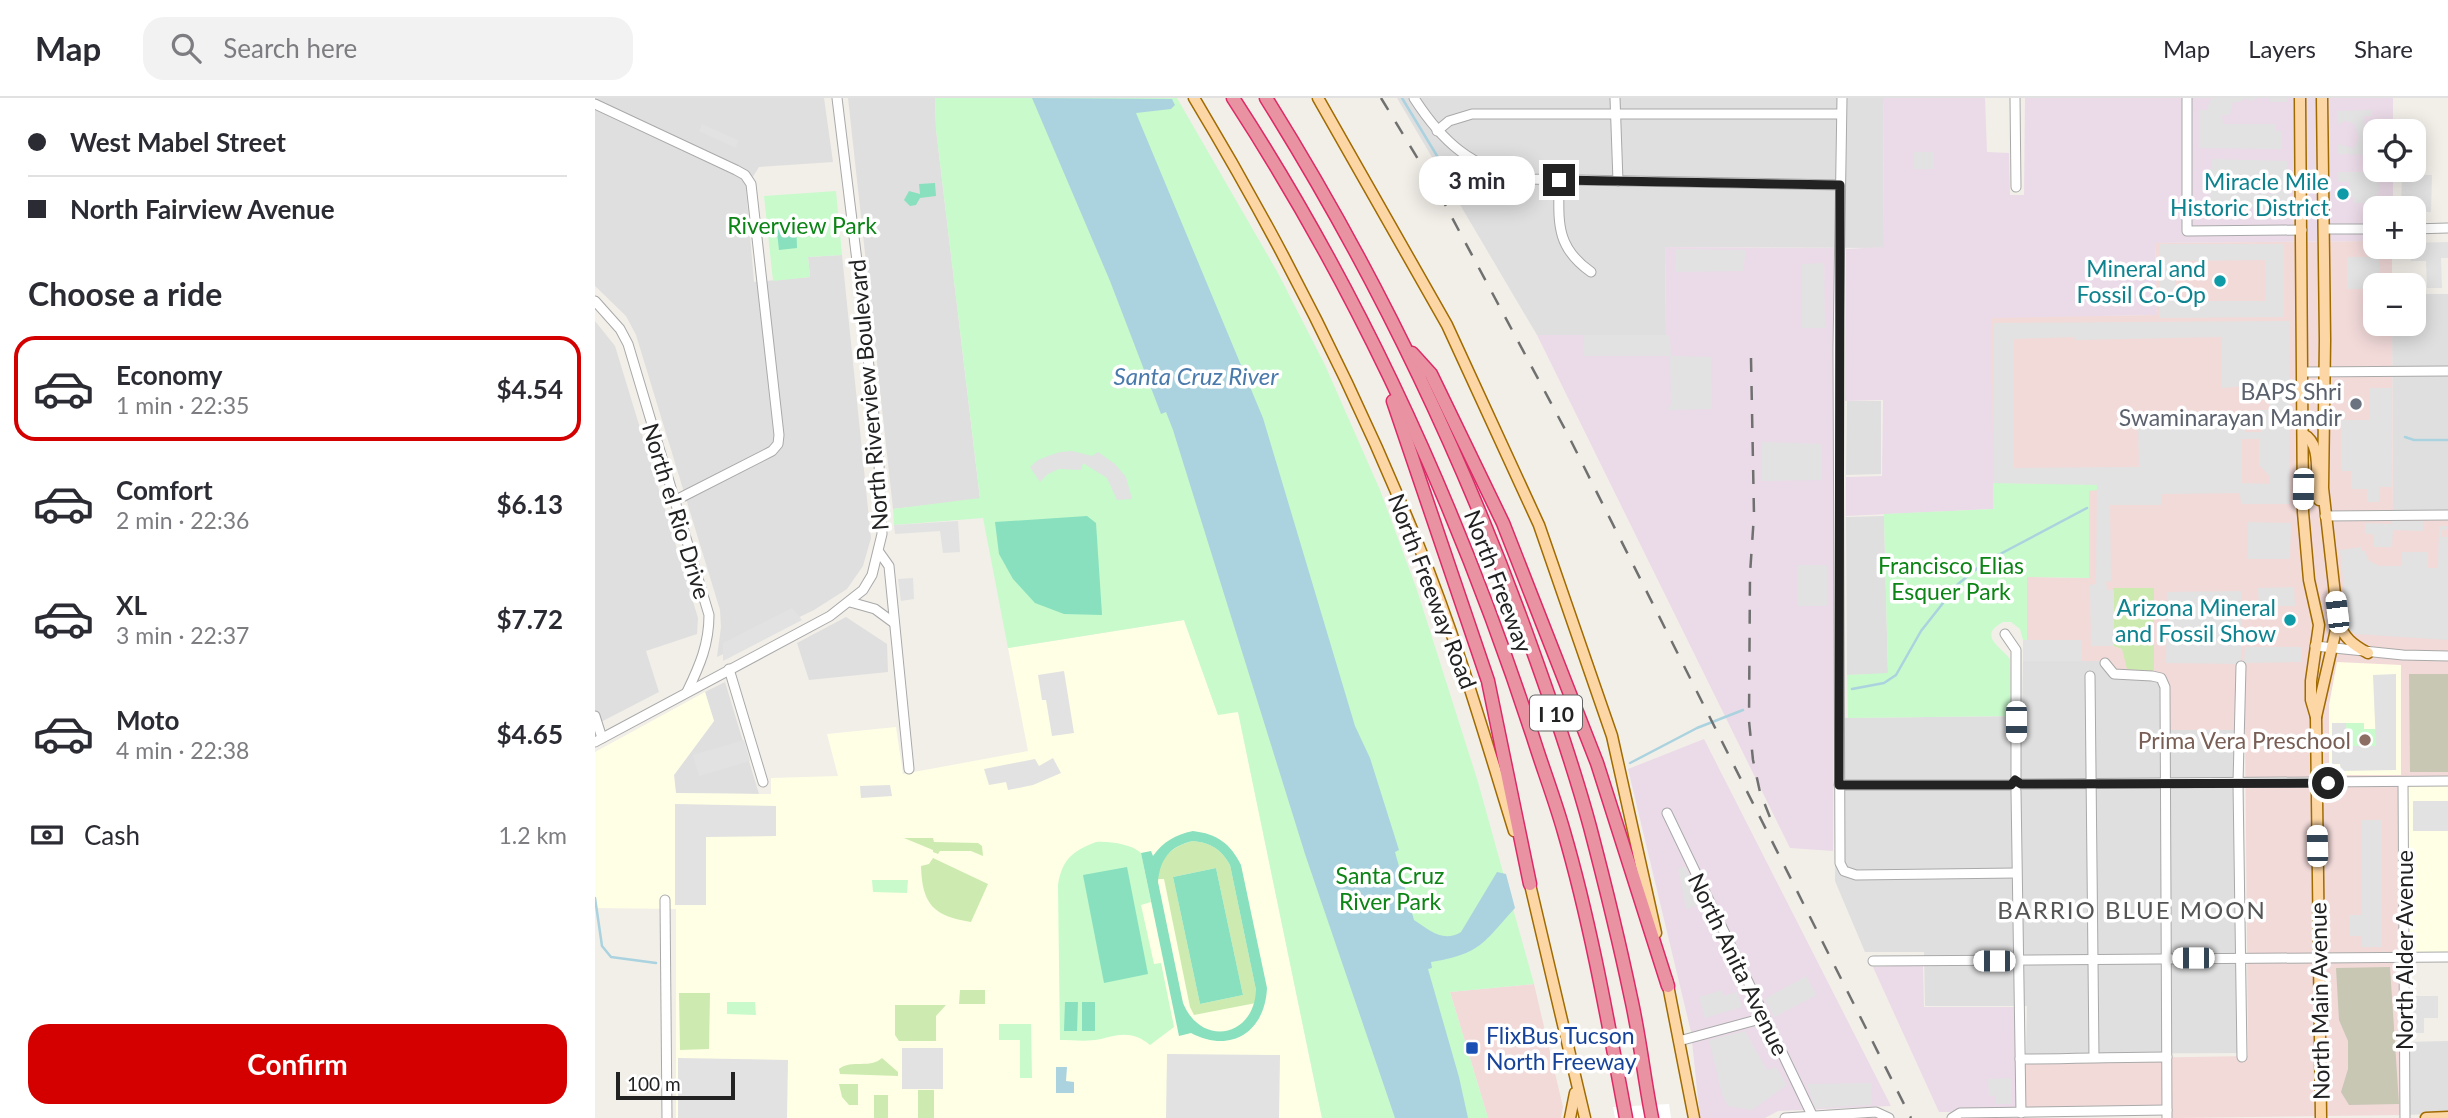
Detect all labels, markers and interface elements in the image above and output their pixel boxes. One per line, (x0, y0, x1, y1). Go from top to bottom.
search box (143, 17, 633, 80)
text: Map (35, 28, 101, 68)
icon: search (167, 29, 205, 67)
text: Search here (223, 32, 357, 64)
text: Map (2163, 34, 2210, 63)
text: Layers (2248, 34, 2316, 63)
text: Share (2354, 34, 2413, 63)
map controls (2363, 119, 2426, 336)
button: locate (2363, 119, 2426, 182)
text: West Mabel Street (70, 126, 286, 158)
callout: 3 min (1419, 155, 1535, 204)
route end (1543, 164, 1575, 196)
text: 3 min (1448, 166, 1506, 194)
place label: Miracle Mile Historic District (2170, 167, 2330, 221)
marker: Miracle Mile Historic District (2335, 186, 2351, 202)
text: North Fairview Avenue (70, 193, 335, 225)
button: + (2363, 196, 2426, 259)
park label: Riverview Park (727, 211, 877, 239)
place label: Mineral and Fossil Co-Op (2076, 254, 2206, 308)
street label: North Riverview Boulevard (842, 258, 894, 532)
marker: Mineral and Fossil Co-Op (2212, 273, 2228, 289)
button: − (2363, 273, 2426, 336)
text: Choose a ride (28, 274, 222, 313)
icon: car (32, 357, 95, 420)
text: Economy (116, 359, 222, 391)
water label: Santa Cruz River (1114, 361, 1279, 390)
text: $4.54 (497, 373, 563, 405)
place label: BAPS Shri Swaminarayan Mandir (2119, 377, 2343, 431)
text: 1 min · 22:35 (116, 391, 249, 419)
marker: BAPS Shri Swaminarayan Mandir (2348, 396, 2364, 412)
street label: North el Rio Drive (637, 420, 717, 602)
car (2293, 468, 2314, 510)
icon: car (32, 472, 95, 535)
text: Comfort (116, 474, 213, 506)
text: $6.13 (497, 488, 563, 520)
street label: North Freeway Road (1383, 489, 1483, 693)
text: 2 min · 22:36 (116, 506, 249, 534)
street label: North Freeway (1459, 506, 1539, 656)
park label: Francisco Elias Esquer Park (1878, 551, 2024, 605)
icon: car (32, 587, 95, 650)
text: XL (116, 589, 147, 621)
car (2325, 590, 2350, 634)
place label: Arizona Mineral and Fossil Show (2115, 593, 2276, 647)
text: $7.72 (497, 603, 563, 635)
marker: Arizona Mineral and Fossil Show (2282, 612, 2298, 628)
text: 3 min · 22:37 (116, 621, 249, 649)
road number: I 10 (1530, 696, 1582, 730)
car (2006, 701, 2027, 743)
icon: car (32, 702, 95, 765)
text: Moto (116, 704, 179, 736)
text: $4.65 (497, 718, 563, 750)
place label: Prima Vera Preschool (2138, 726, 2351, 754)
marker: Prima Vera Preschool (2357, 732, 2373, 748)
text: 4 min · 22:38 (116, 736, 249, 764)
route start (2312, 767, 2344, 799)
icon: cash (28, 816, 66, 854)
text: Cash (84, 819, 140, 851)
text: 1.2 km (498, 821, 567, 849)
car (2307, 825, 2328, 867)
street label: North Alder Avenue (2390, 850, 2418, 1050)
park label: Santa Cruz River Park (1336, 861, 1444, 915)
street label: North Anita Avenue (1683, 868, 1795, 1060)
district label: BARRIO BLUE MOON (1997, 895, 2267, 924)
street label: North Main Avenue (2303, 902, 2335, 1100)
car (2173, 948, 2215, 969)
car (1974, 951, 2016, 972)
place label: FlixBus Tucson North Freeway (1486, 1021, 1637, 1075)
button: Confirm (28, 1024, 567, 1104)
marker: FlixBus Tucson North Freeway (1464, 1040, 1480, 1056)
scale bar (616, 1069, 735, 1101)
text: 100 m (627, 1072, 681, 1095)

